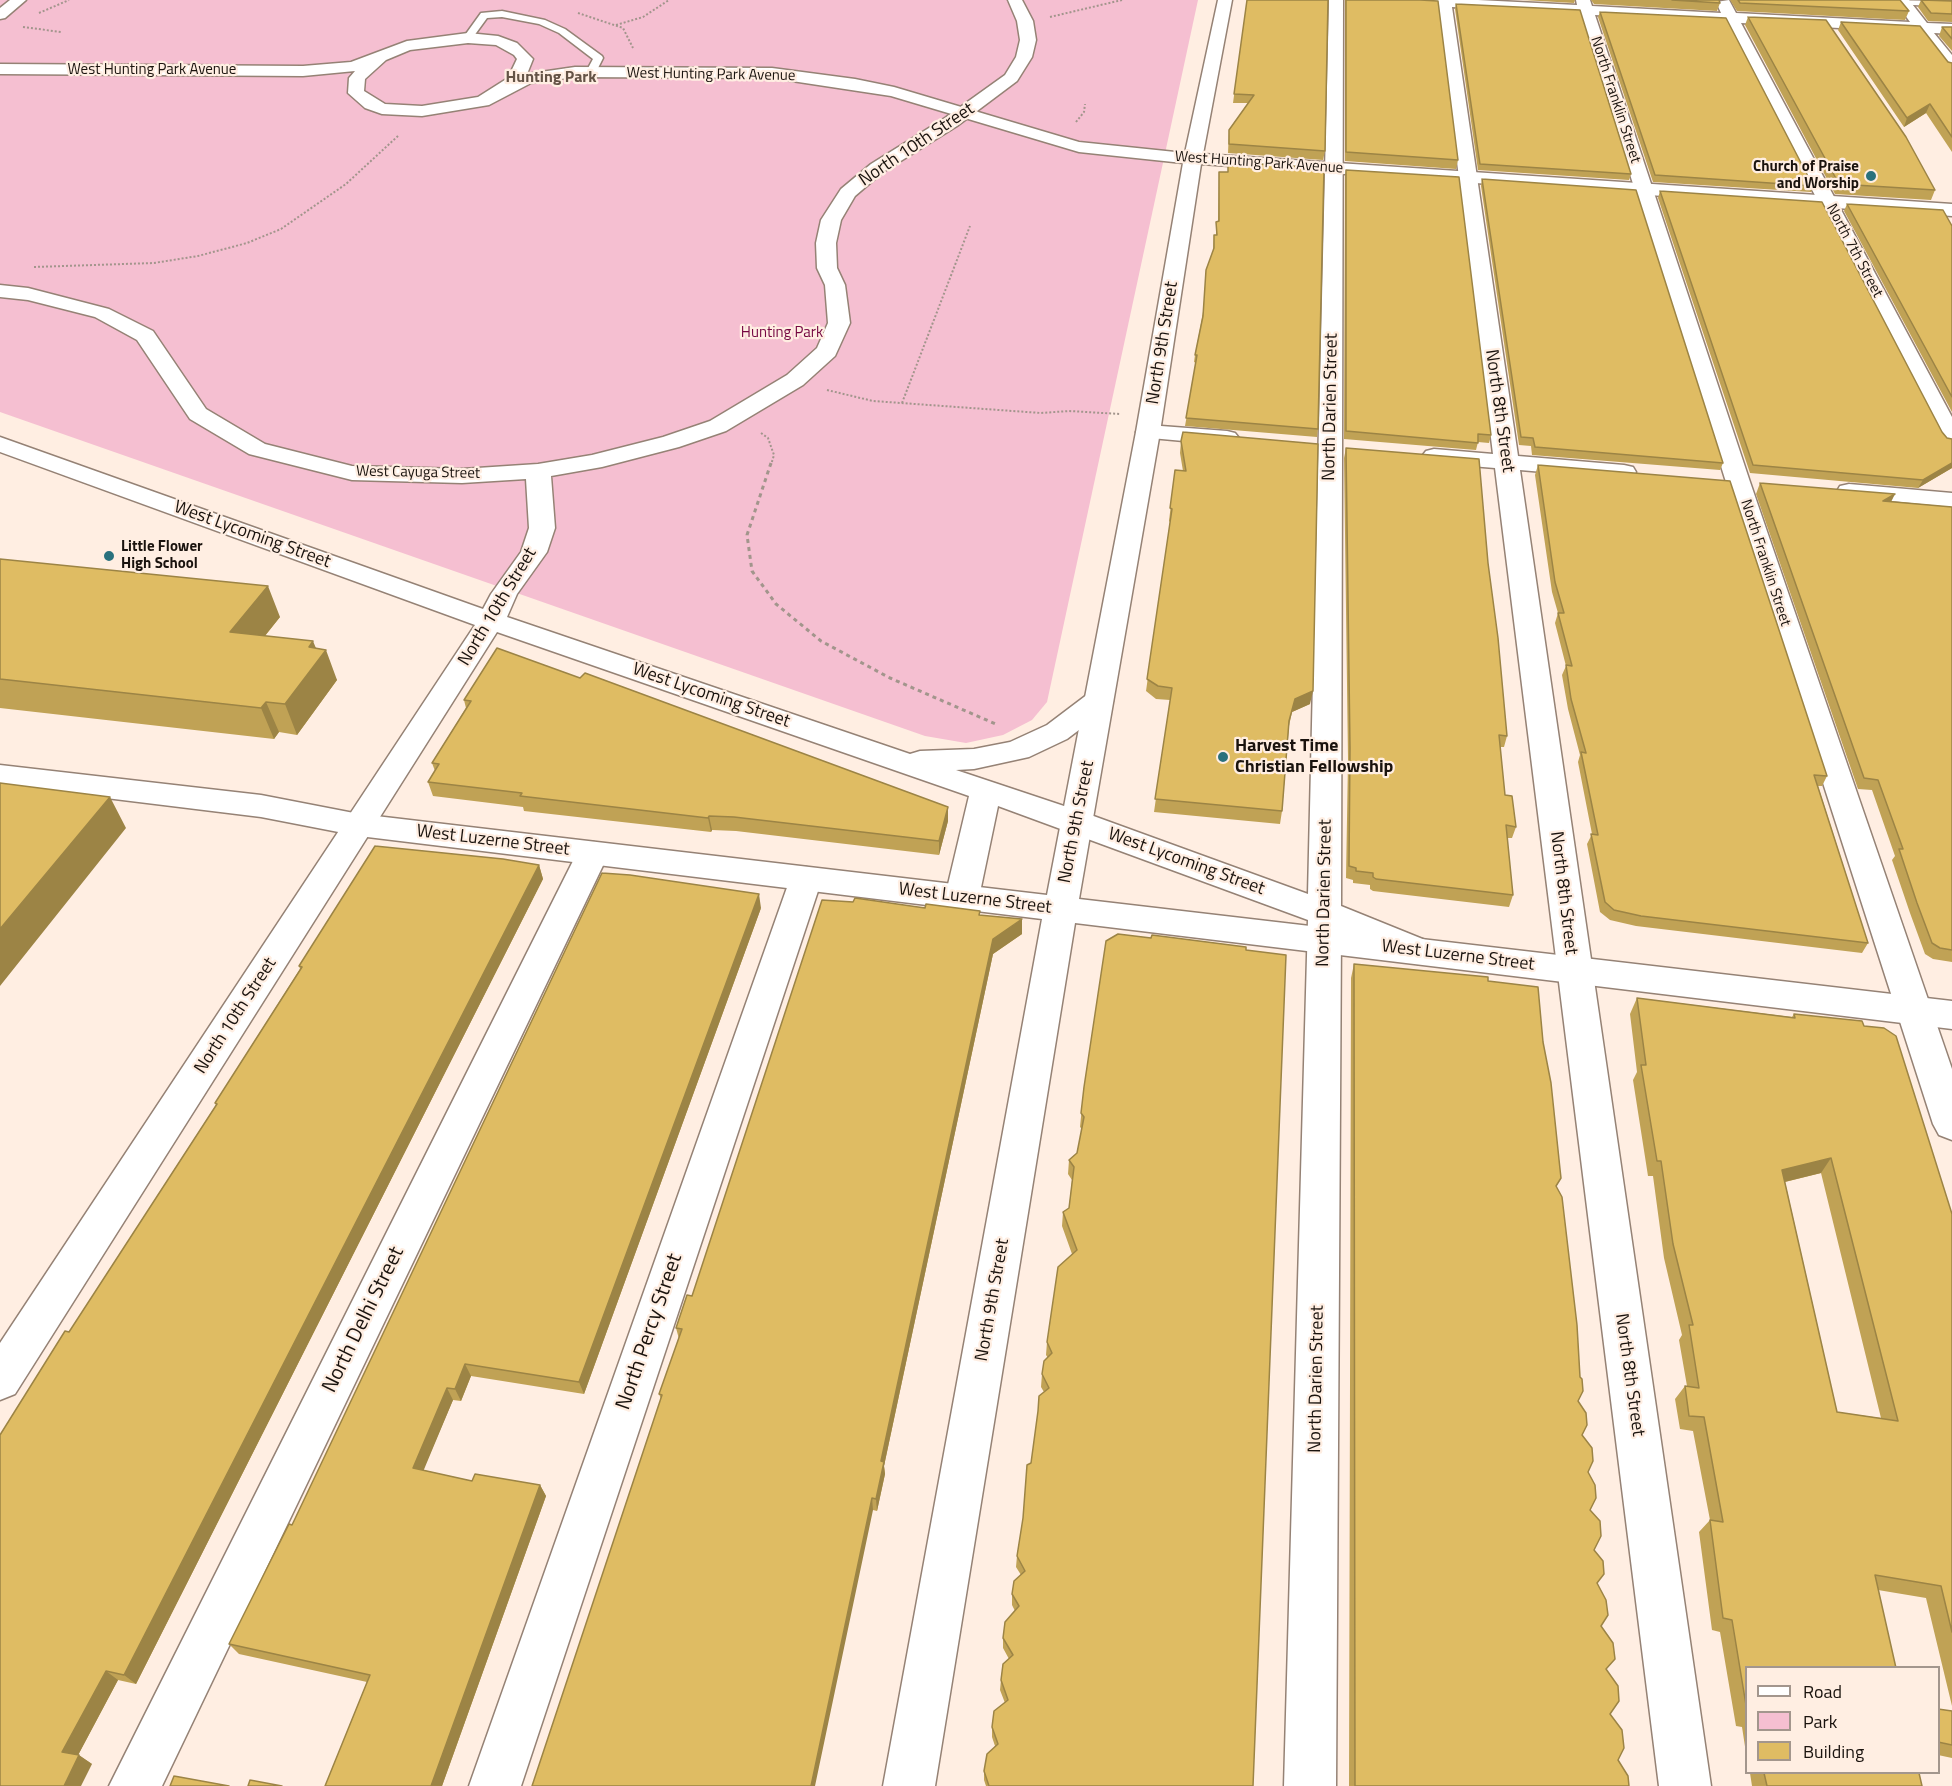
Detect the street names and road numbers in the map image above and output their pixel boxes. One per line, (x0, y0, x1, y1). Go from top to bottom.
street label: North Franklin Street (1586, 34, 1644, 166)
street label: West Hunting Park Avenue (68, 61, 236, 79)
street label: West Hunting Park Avenue (626, 65, 796, 85)
street label: North 10th Street (855, 99, 979, 191)
street label: West Hunting Park Avenue (1174, 148, 1344, 178)
street label: North 7th Street (1822, 201, 1886, 301)
street label: North 9th Street (1143, 280, 1183, 406)
street label: North Darien Street (1319, 333, 1343, 481)
street label: North 8th Street (1480, 348, 1518, 474)
street label: West Cayuga Street (356, 463, 480, 483)
street label: West Lycoming Street (171, 497, 333, 573)
street label: North Franklin Street (1736, 497, 1794, 629)
street label: North 10th Street (454, 544, 542, 670)
street label: West Lycoming Street (629, 659, 793, 733)
street label: North 9th Street (1055, 759, 1099, 885)
street label: North Darien Street (1313, 819, 1337, 967)
street label: West Luzerne Street (415, 821, 571, 861)
street label: West Lycoming Street (1105, 824, 1267, 900)
street label: North 8th Street (1545, 830, 1581, 956)
street label: West Luzerne Street (897, 879, 1053, 919)
street label: West Luzerne Street (1380, 936, 1536, 976)
street label: North 10th Street (190, 954, 282, 1078)
street label: North 9th Street (972, 1237, 1014, 1363)
street label: North Delhi Street (318, 1243, 410, 1397)
street label: North Percy Street (611, 1250, 689, 1414)
street label: North Darien Street (1305, 1305, 1329, 1453)
street label: North 8th Street (1610, 1312, 1648, 1438)

